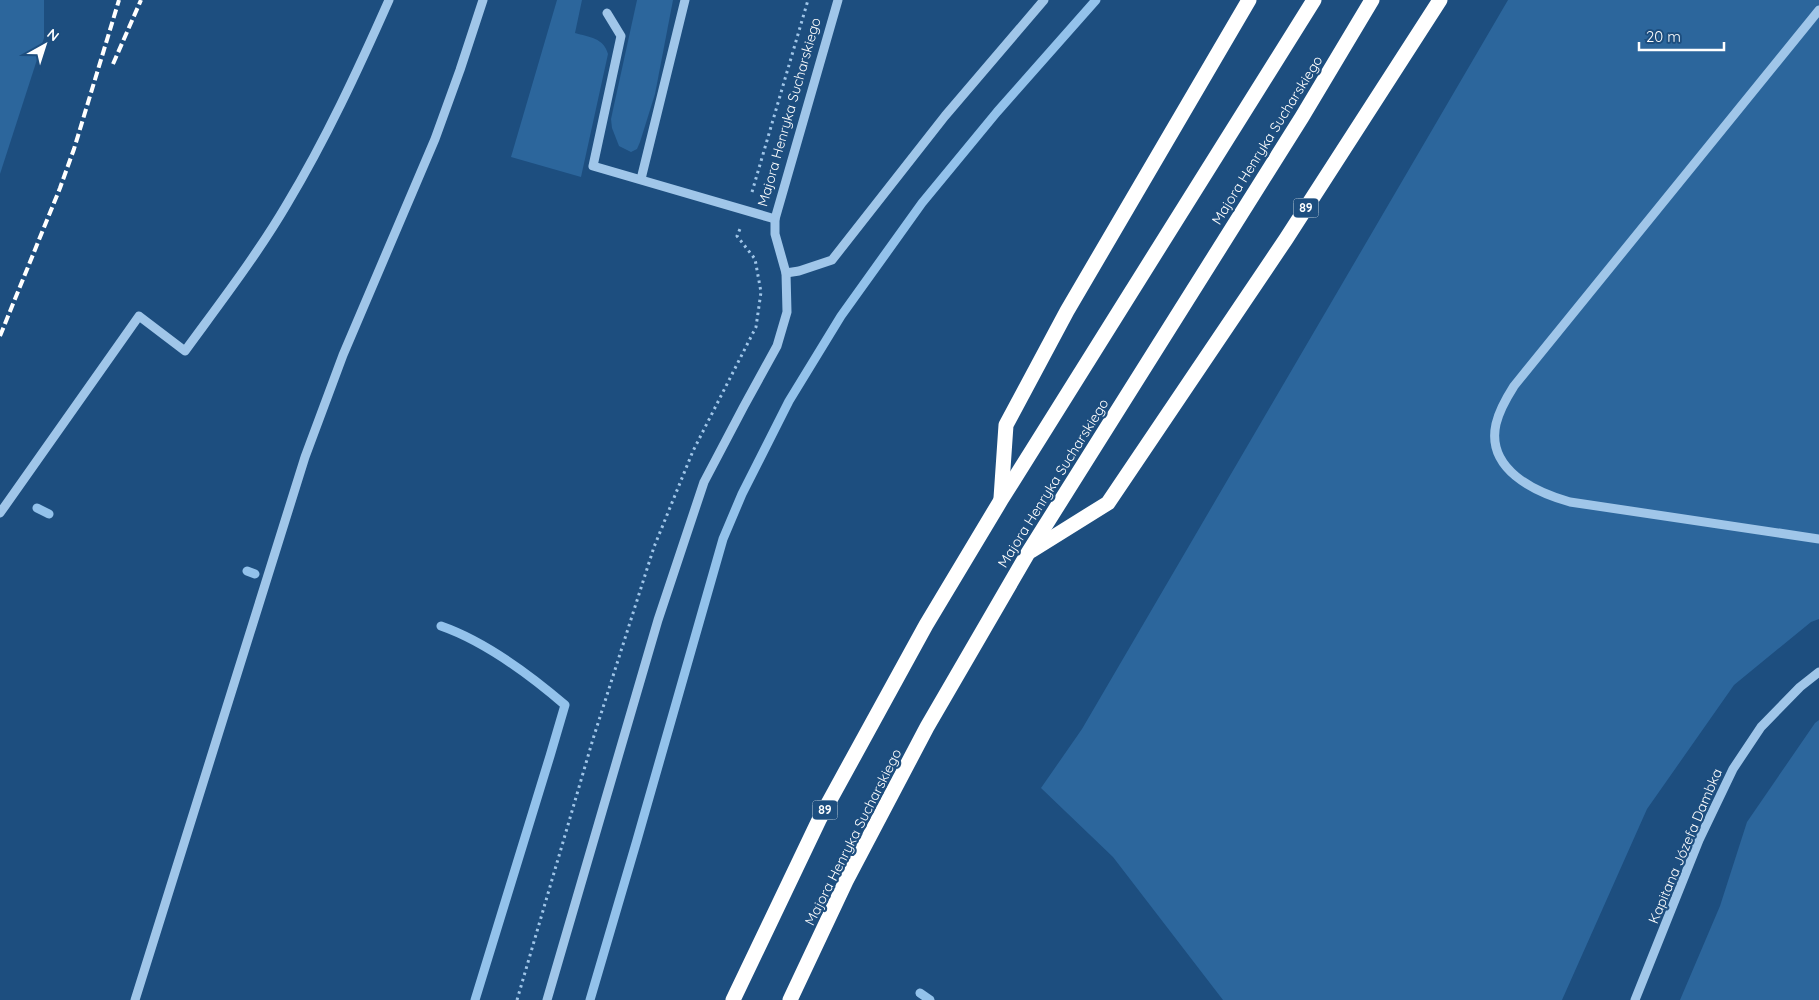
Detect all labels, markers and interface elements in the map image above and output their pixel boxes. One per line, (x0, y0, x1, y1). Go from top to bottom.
street label: Majora Henryka Sucharskiego (753, 15, 825, 209)
north arrow (20, 20, 70, 70)
scale bar (1639, 20, 1724, 52)
text: N (44, 25, 63, 45)
text: 20 m (1646, 27, 1681, 46)
street label: Majora Henryka Sucharskiego (1208, 52, 1326, 228)
road number: 89 (1294, 198, 1318, 218)
street label: Majora Henryka Sucharskiego (994, 395, 1112, 571)
street label: Majora Henryka Sucharskiego (801, 746, 905, 928)
street label: Kapitana Józefa Dambka (1644, 766, 1726, 926)
road number: 89 (812, 800, 838, 820)

